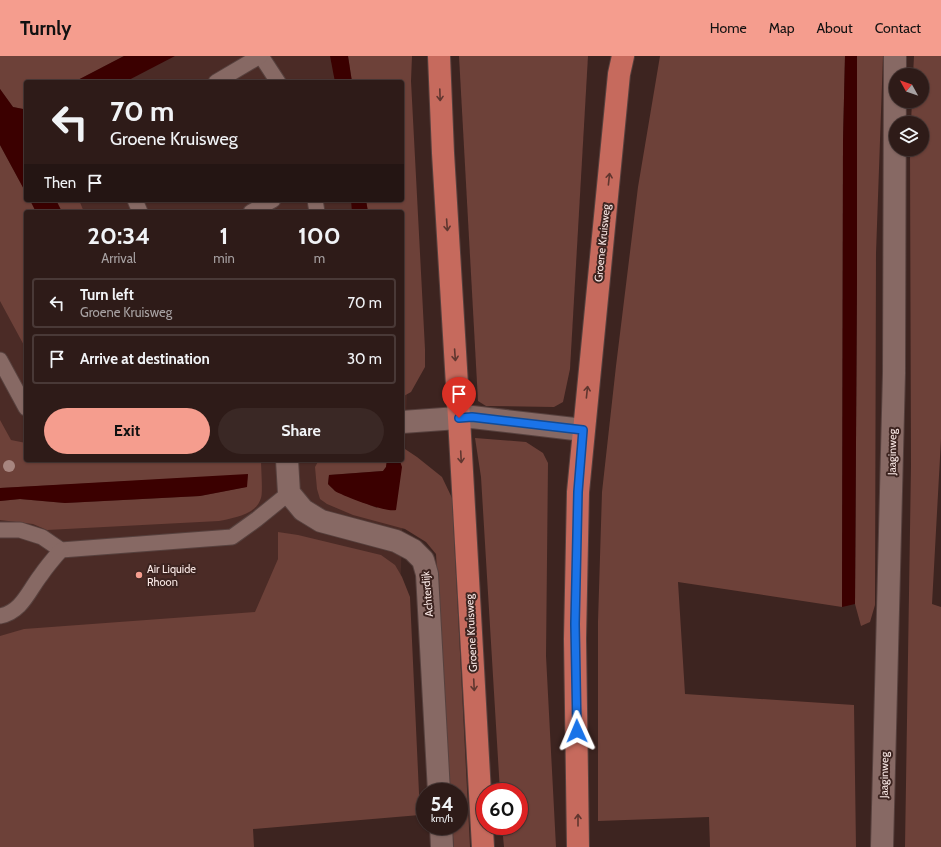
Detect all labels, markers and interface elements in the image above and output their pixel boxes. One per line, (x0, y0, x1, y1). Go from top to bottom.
text: Turnly (20, 17, 71, 40)
text: Home (710, 19, 747, 37)
text: Map (769, 19, 794, 37)
text: About (816, 19, 853, 37)
text: Contact (875, 19, 921, 37)
north arrow (889, 68, 929, 108)
map controls (889, 68, 929, 156)
one-way arrow (437, 88, 444, 101)
text: 70 m (110, 94, 174, 128)
icon: left (44, 96, 96, 148)
button: layers (889, 116, 929, 156)
text: Groene Kruisweg (110, 128, 238, 150)
icon: arrive (84, 172, 106, 194)
one-way arrow (605, 173, 613, 186)
text: Then (44, 174, 76, 192)
street label: Groene Kruisweg (591, 203, 613, 283)
one-way arrow (444, 218, 451, 231)
text: 20:34 (87, 221, 150, 250)
text: 1 (220, 221, 228, 250)
text: 100 (298, 221, 341, 250)
text: Arrival (101, 250, 136, 266)
text: min (213, 250, 235, 266)
text: m (314, 250, 325, 266)
text: Turn left (80, 286, 134, 304)
icon: left (46, 292, 68, 314)
text: 70 m (348, 294, 382, 312)
text: Groene Kruisweg (80, 304, 172, 320)
icon: arrive (46, 348, 68, 370)
one-way arrow (452, 348, 459, 361)
text: Arrive at destination (80, 350, 210, 368)
text: 30 m (347, 350, 382, 368)
pin (442, 377, 476, 418)
icon: arrive (448, 383, 470, 405)
one-way arrow (583, 386, 591, 399)
button: Exit (44, 408, 210, 454)
button: Share (218, 408, 384, 454)
street label: Jaaginweg (885, 428, 899, 476)
one-way arrow (458, 450, 465, 463)
place label: Air Liquide Rhoon (147, 562, 196, 589)
marker: Air Liquide Rhoon (134, 570, 144, 580)
street label: Achterdijk (418, 570, 436, 617)
street label: Groene Kruisweg (462, 593, 480, 672)
one-way arrow (471, 678, 478, 691)
position arrow (556, 710, 598, 752)
street label: Jaaginweg (877, 751, 891, 799)
speed limit sign: 60 (476, 783, 528, 835)
text: 54 (430, 792, 454, 816)
text: km/h (431, 812, 453, 825)
one-way arrow (574, 814, 582, 827)

